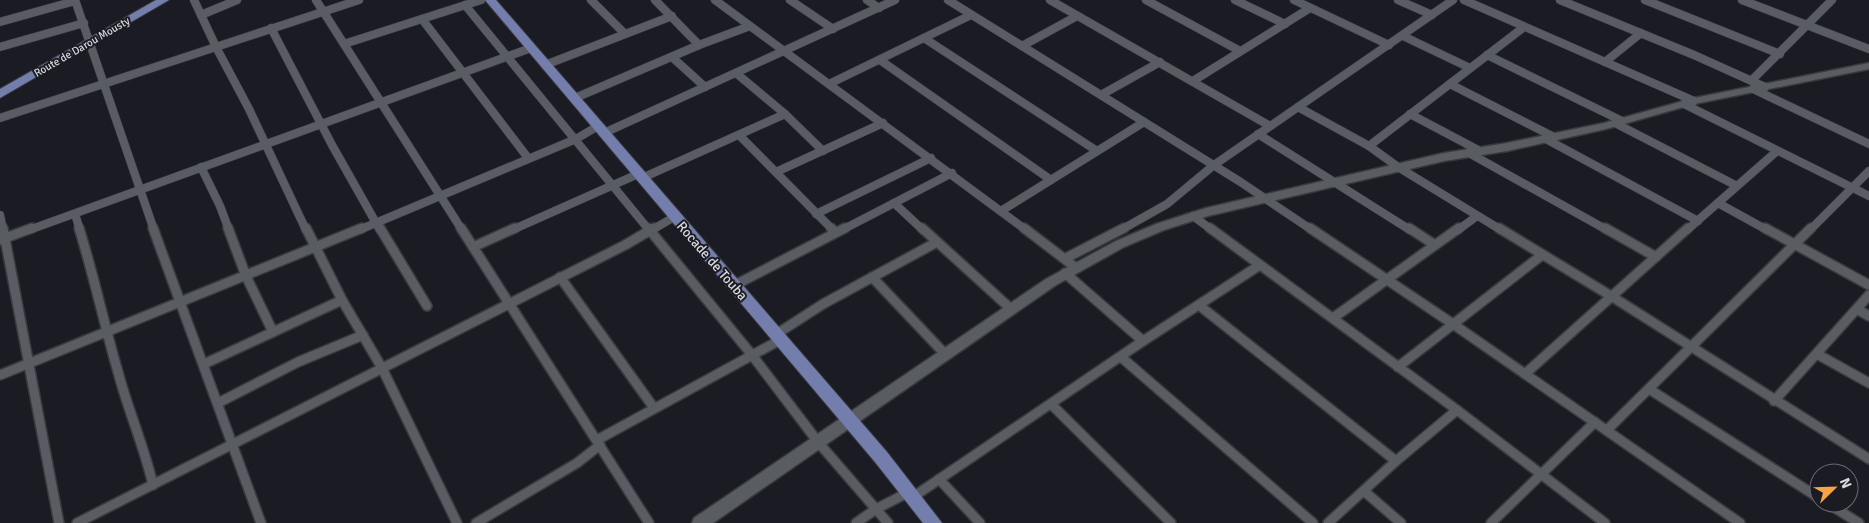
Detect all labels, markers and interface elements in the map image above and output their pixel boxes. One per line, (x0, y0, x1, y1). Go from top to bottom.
street label: Route de Darou Mousty (32, 14, 133, 80)
street label: Rocade de Touba (673, 218, 751, 304)
north arrow (1809, 463, 1859, 513)
text: N (1836, 475, 1855, 491)

